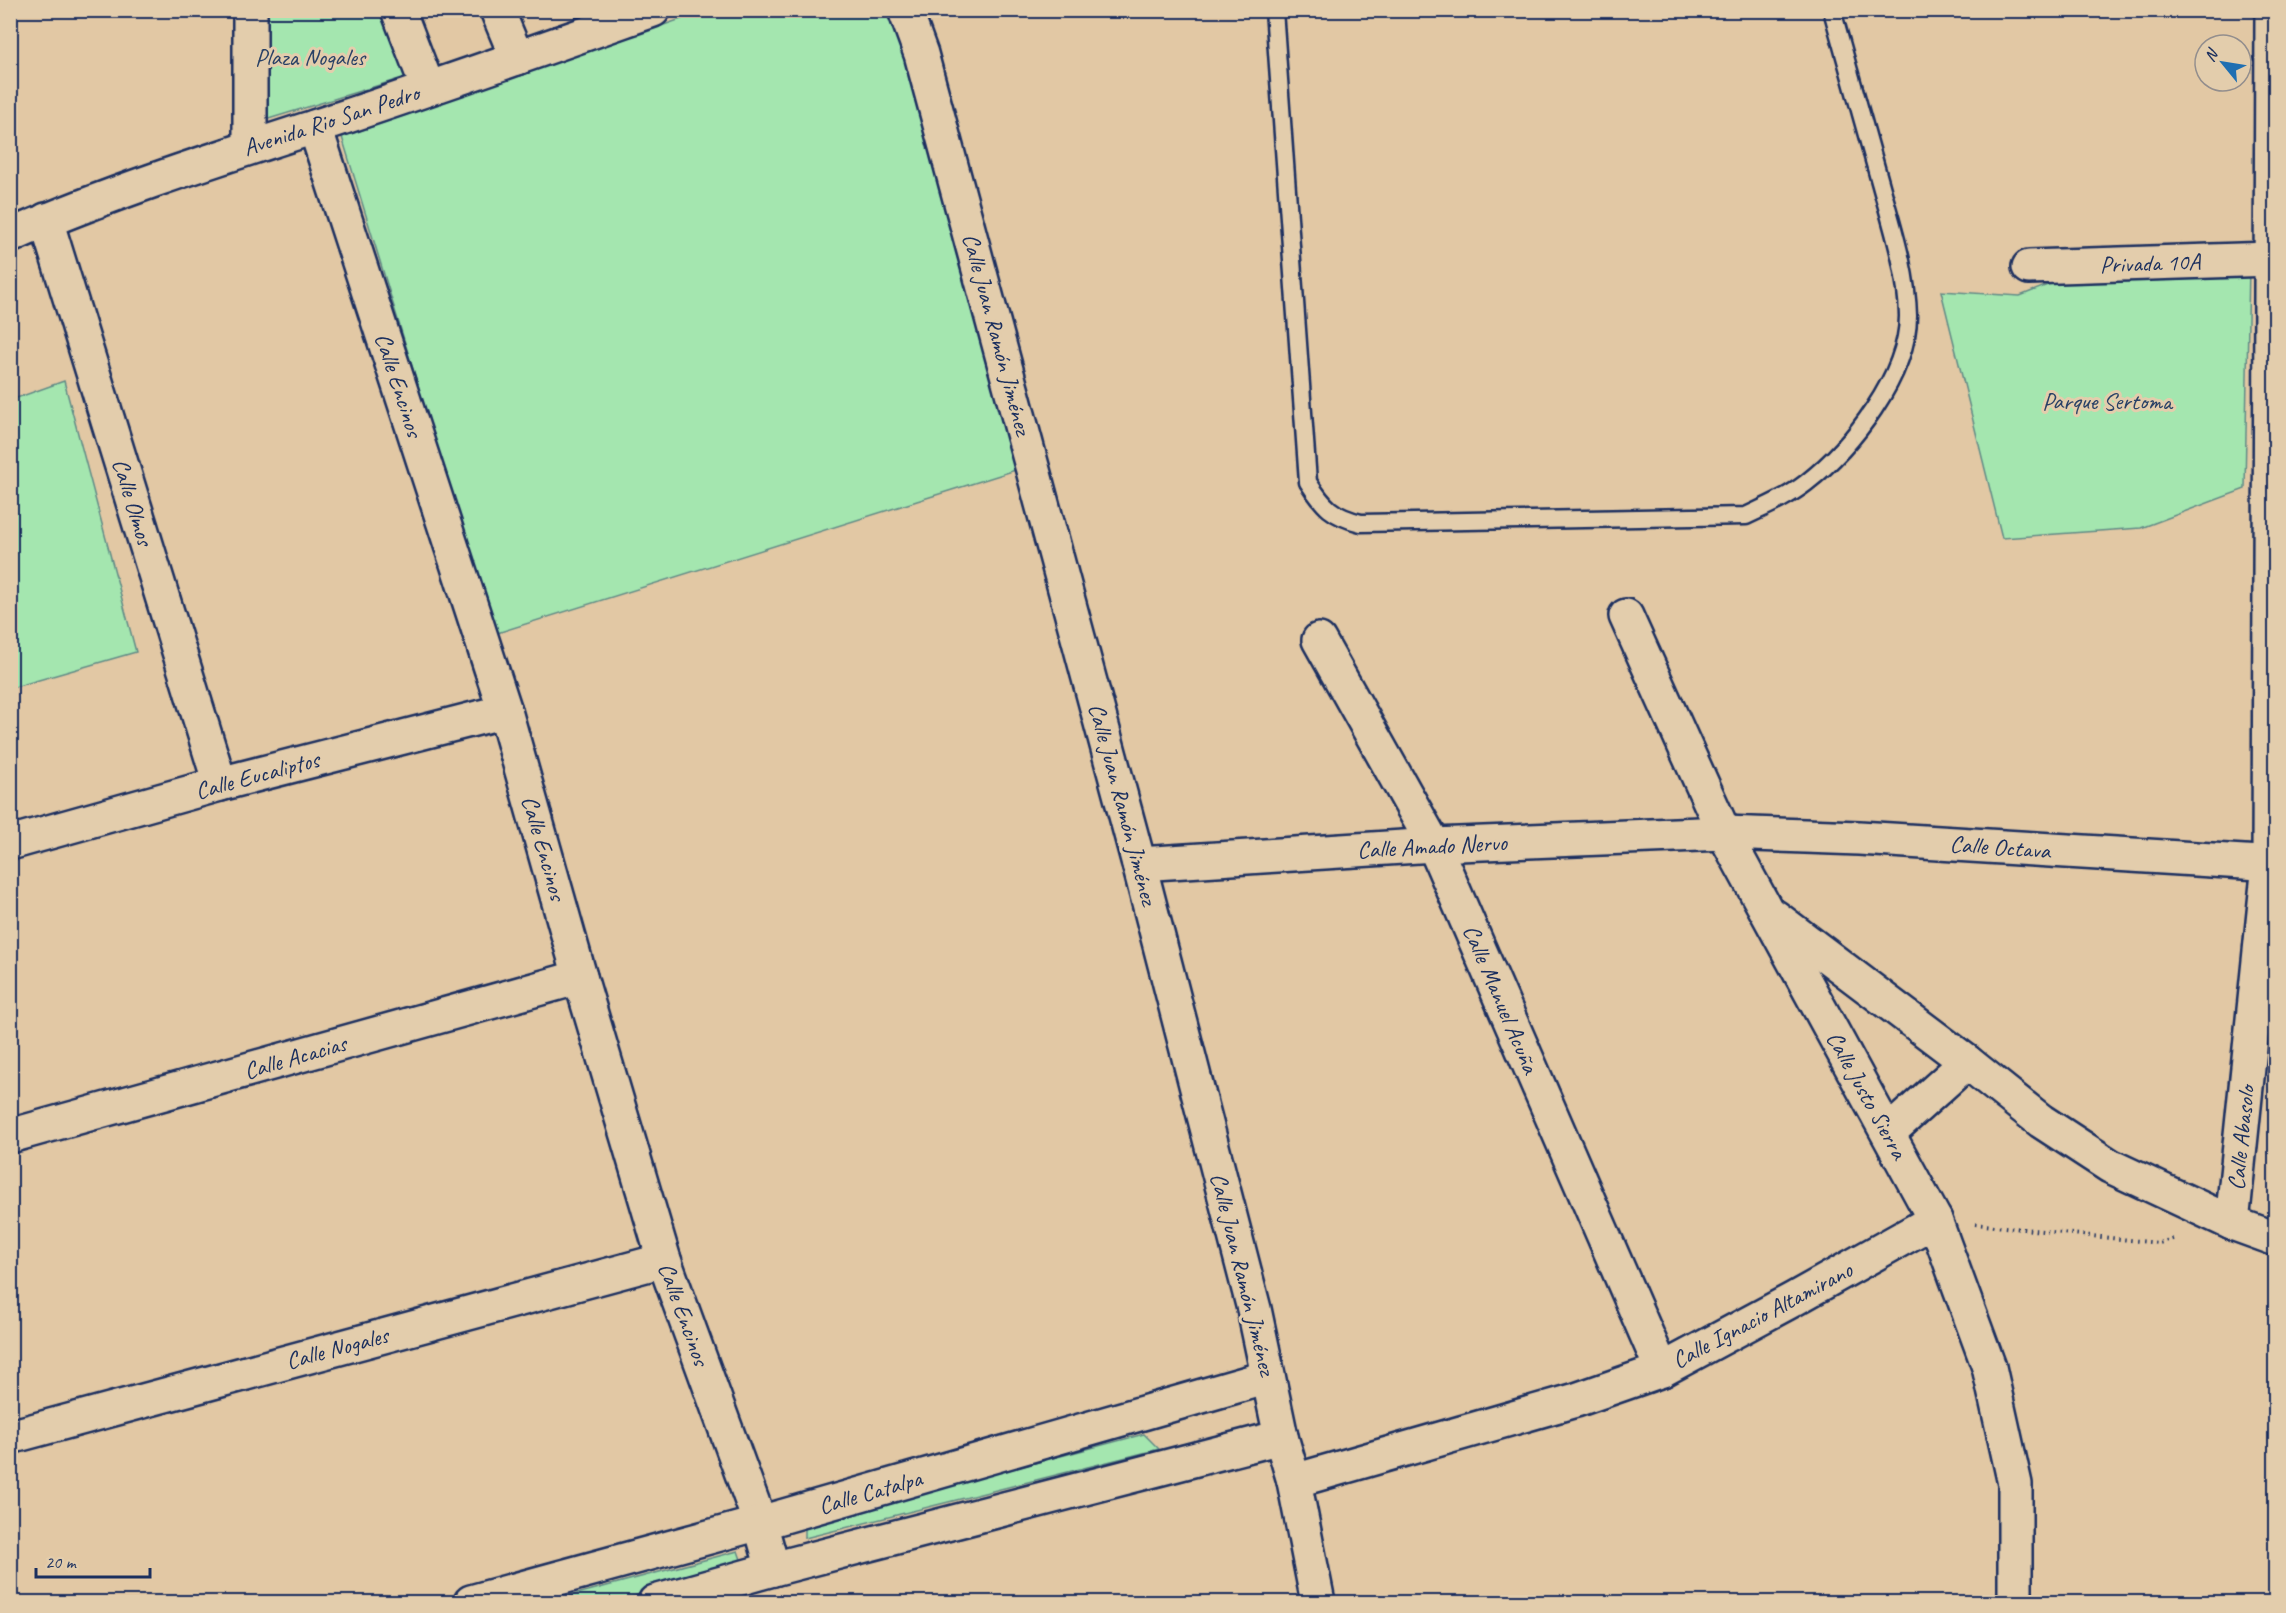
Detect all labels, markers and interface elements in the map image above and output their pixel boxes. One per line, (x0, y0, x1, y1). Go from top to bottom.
north arrow (2193, 33, 2253, 93)
park label: Plaza Nogales (255, 42, 367, 72)
text: N (2200, 44, 2224, 65)
street label: Avenida Rio San Pedro (239, 77, 425, 163)
street label: Calle Juan Ramón Jiménez (956, 230, 1039, 440)
street label: Privada 10A (2099, 246, 2202, 280)
street label: Calle Encinos (368, 329, 430, 442)
park label: Parque Sertoma (2042, 386, 2174, 416)
street label: Calle Olmos (106, 455, 161, 551)
street label: Calle Juan Ramón Jiménez (1082, 700, 1165, 910)
street label: Calle Eucaliptos (192, 743, 325, 806)
street label: Calle Encinos (515, 792, 574, 906)
street label: Calle Amado Nervo (1356, 827, 1509, 865)
street label: Calle Octava (1949, 829, 2053, 866)
street label: Calle Manuel Acuña (1456, 920, 1546, 1079)
street label: Calle Justo Sierra (1820, 1026, 1915, 1166)
street label: Calle Acacias (240, 1028, 351, 1086)
street label: Calle Abasolo (2221, 1082, 2262, 1192)
street label: Calle Juan Ramón Jiménez (1203, 1170, 1283, 1381)
street label: Calle Ignacio Altamirano (1667, 1254, 1859, 1375)
street label: Calle Encinos (652, 1258, 717, 1371)
street label: Calle Nogales (283, 1319, 393, 1376)
street label: Calle Catalpa (815, 1463, 926, 1521)
scale bar (36, 1541, 150, 1579)
text: 20 m (45, 1551, 78, 1573)

